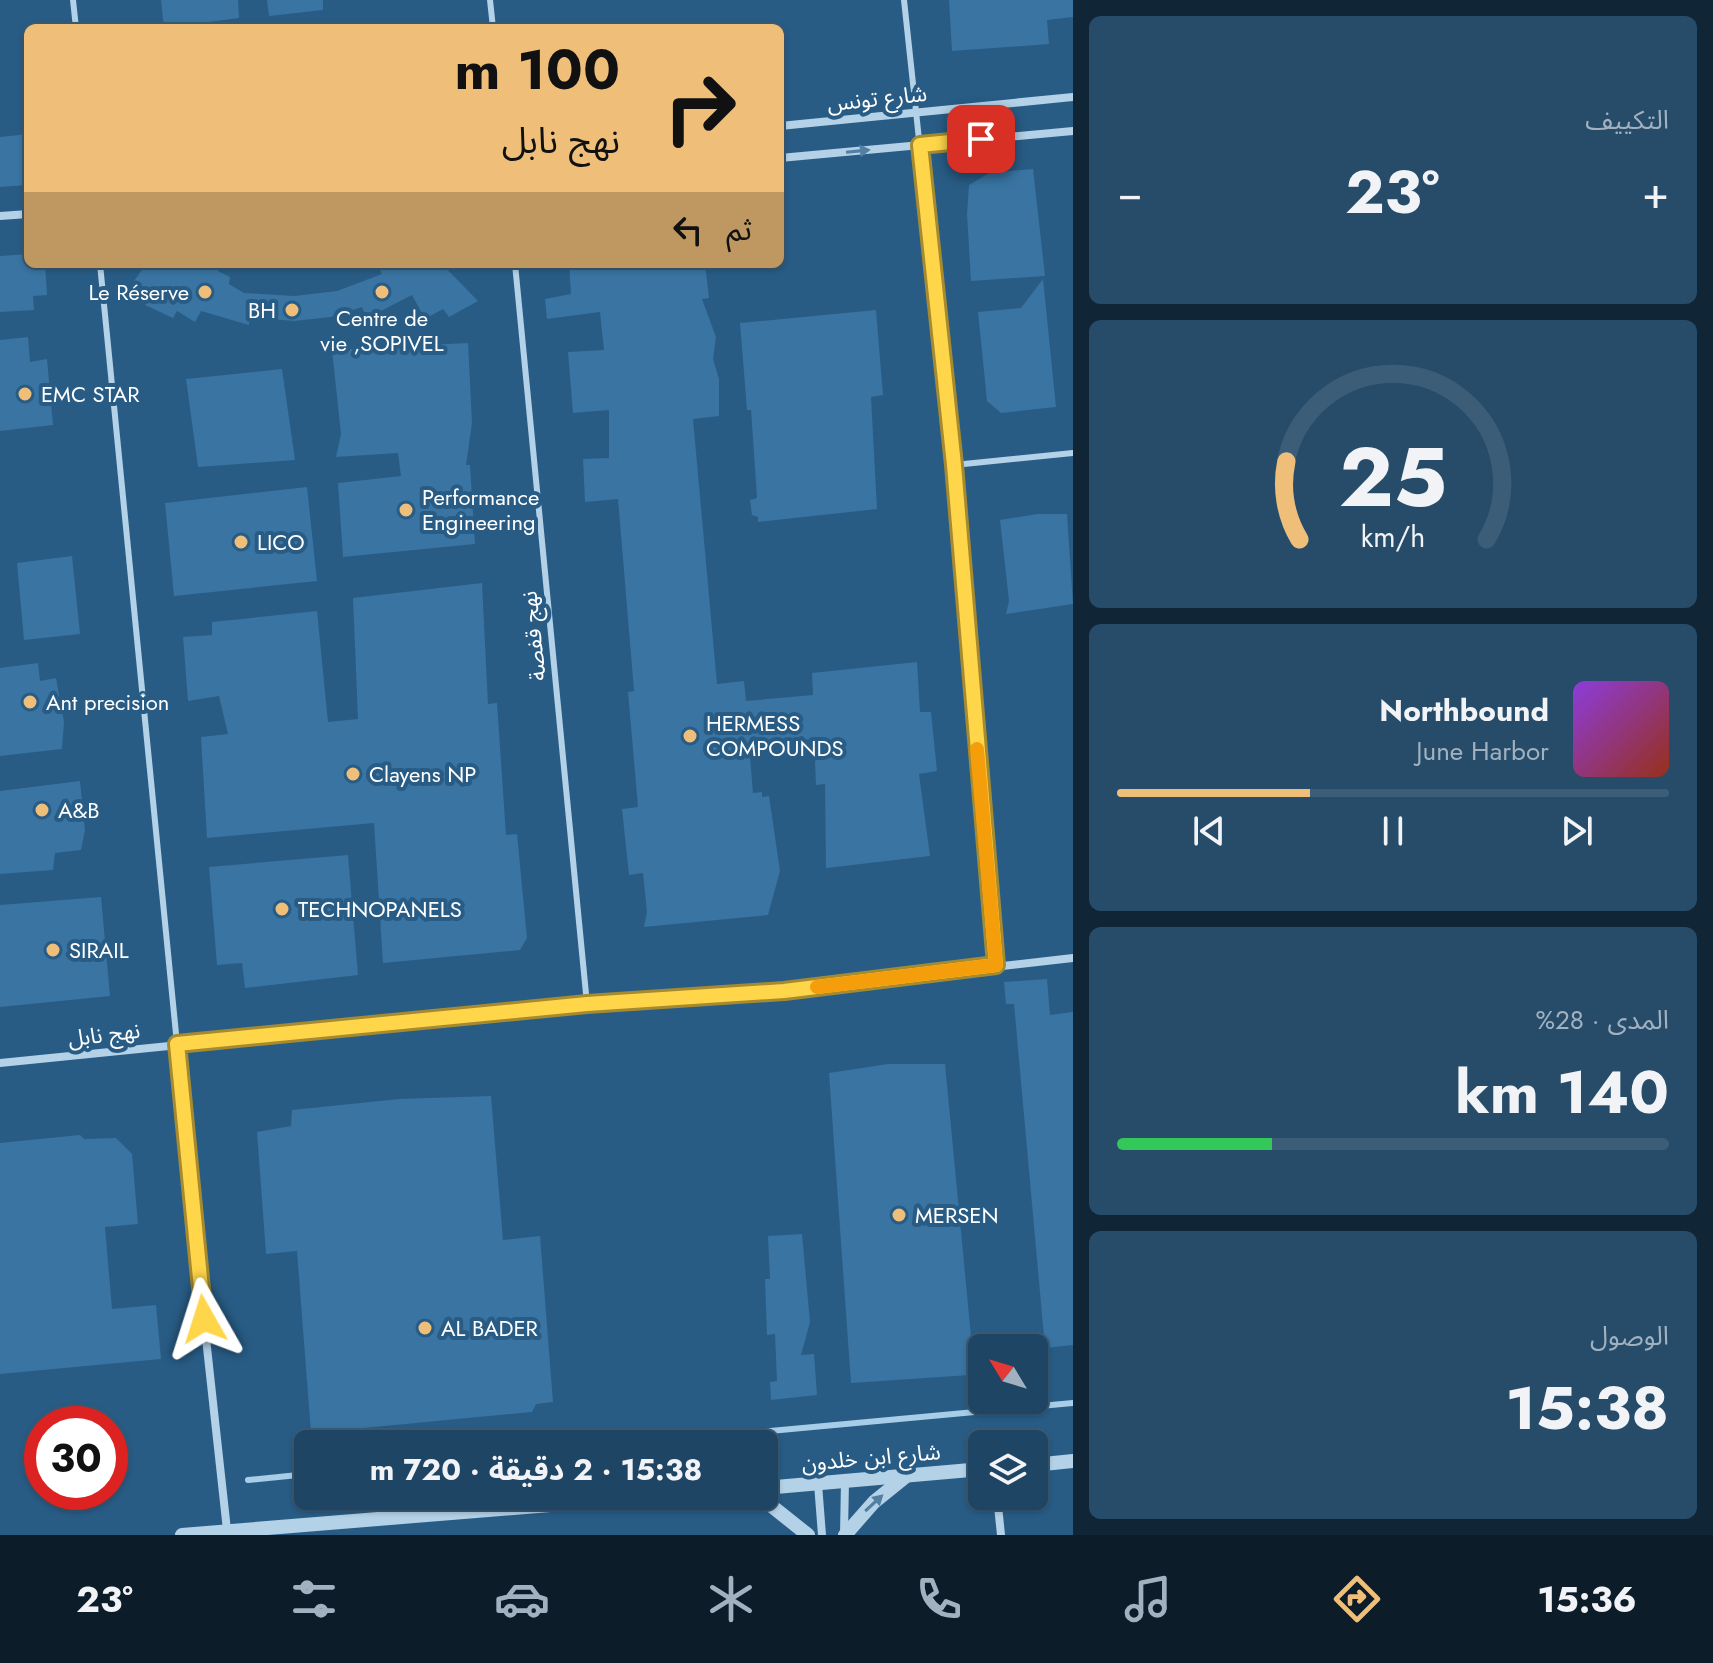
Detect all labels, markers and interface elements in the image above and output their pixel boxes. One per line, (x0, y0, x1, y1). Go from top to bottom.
text: 100 m (455, 29, 620, 110)
icon: right (648, 56, 752, 160)
street label: شارع تونس (825, 77, 929, 120)
text: التكييف (1585, 101, 1669, 139)
pin (947, 105, 1015, 173)
text: نهج نابل (502, 114, 620, 166)
icon: arrive (959, 117, 1003, 161)
one-way arrow (846, 144, 871, 157)
text: 23° (1345, 149, 1440, 236)
text: − (1117, 161, 1143, 225)
text: + (1642, 161, 1669, 225)
icon: left (666, 208, 710, 252)
text: ثم (726, 208, 752, 251)
place label: Le Réserve (88, 276, 189, 308)
marker: Le Réserve (196, 283, 214, 301)
marker: Centre de vie ,SOPIVEL (373, 283, 391, 301)
place label: BH (248, 294, 276, 326)
marker: BH (283, 301, 301, 319)
place label: Centre de vie ,SOPIVEL (320, 302, 444, 359)
place label: EMC STAR (41, 378, 140, 410)
marker: EMC STAR (16, 385, 34, 403)
text: 25 (1339, 416, 1447, 536)
place label: Performance Engineering (422, 481, 539, 538)
marker: Performance Engineering (397, 501, 415, 519)
text: km/h (1361, 516, 1425, 558)
place label: LICO (257, 526, 305, 558)
marker: LICO (232, 533, 250, 551)
street label: نهج قفصة (512, 589, 555, 683)
place label: Ant precision (46, 686, 169, 718)
text: Northbound (1379, 689, 1549, 732)
marker: Ant precision (21, 693, 39, 711)
place label: HERMESS COMPOUNDS (706, 707, 844, 764)
marker: HERMESS COMPOUNDS (681, 727, 699, 745)
text: June Harbor (1416, 732, 1549, 770)
place label: Clayens NP (369, 758, 476, 790)
marker: Clayens NP (344, 765, 362, 783)
place label: A&B (58, 794, 100, 826)
marker: A&B (33, 801, 51, 819)
icon: previous (1187, 809, 1231, 853)
icon: pause (1371, 809, 1415, 853)
icon: next (1555, 809, 1599, 853)
place label: TECHNOPANELS (298, 893, 462, 925)
marker: TECHNOPANELS (273, 900, 291, 918)
place label: SIRAIL (69, 934, 129, 966)
marker: SIRAIL (44, 941, 62, 959)
text: المدى · 28% (1536, 1001, 1669, 1039)
street label: نهج نابل (66, 1014, 142, 1055)
text: 140 km (1455, 1049, 1669, 1136)
place label: MERSEN (915, 1199, 998, 1231)
marker: MERSEN (890, 1206, 908, 1224)
position arrow (162, 1277, 246, 1361)
place label: AL BADER (441, 1312, 539, 1344)
text: الوصول (1590, 1317, 1669, 1355)
marker: AL BADER (416, 1319, 434, 1337)
north arrow (968, 1334, 1048, 1414)
map controls (968, 1334, 1048, 1510)
text: 15:38 (1506, 1365, 1669, 1452)
speed limit sign: 30 (24, 1406, 128, 1510)
button: layers (968, 1430, 1048, 1510)
street label: شارع ابن خلدون (800, 1435, 942, 1480)
text: 15:38 · 2 دقيقة · 720 m (370, 1448, 702, 1491)
one-way arrow (864, 1495, 883, 1513)
icon: filters (286, 1571, 342, 1627)
icon: car (494, 1571, 550, 1627)
icon: climate (703, 1571, 759, 1627)
icon: phone (911, 1571, 967, 1627)
icon: music (1120, 1571, 1176, 1627)
icon: directions (1329, 1571, 1385, 1627)
text: 23° (76, 1573, 133, 1625)
text: 15:36 (1537, 1573, 1637, 1625)

